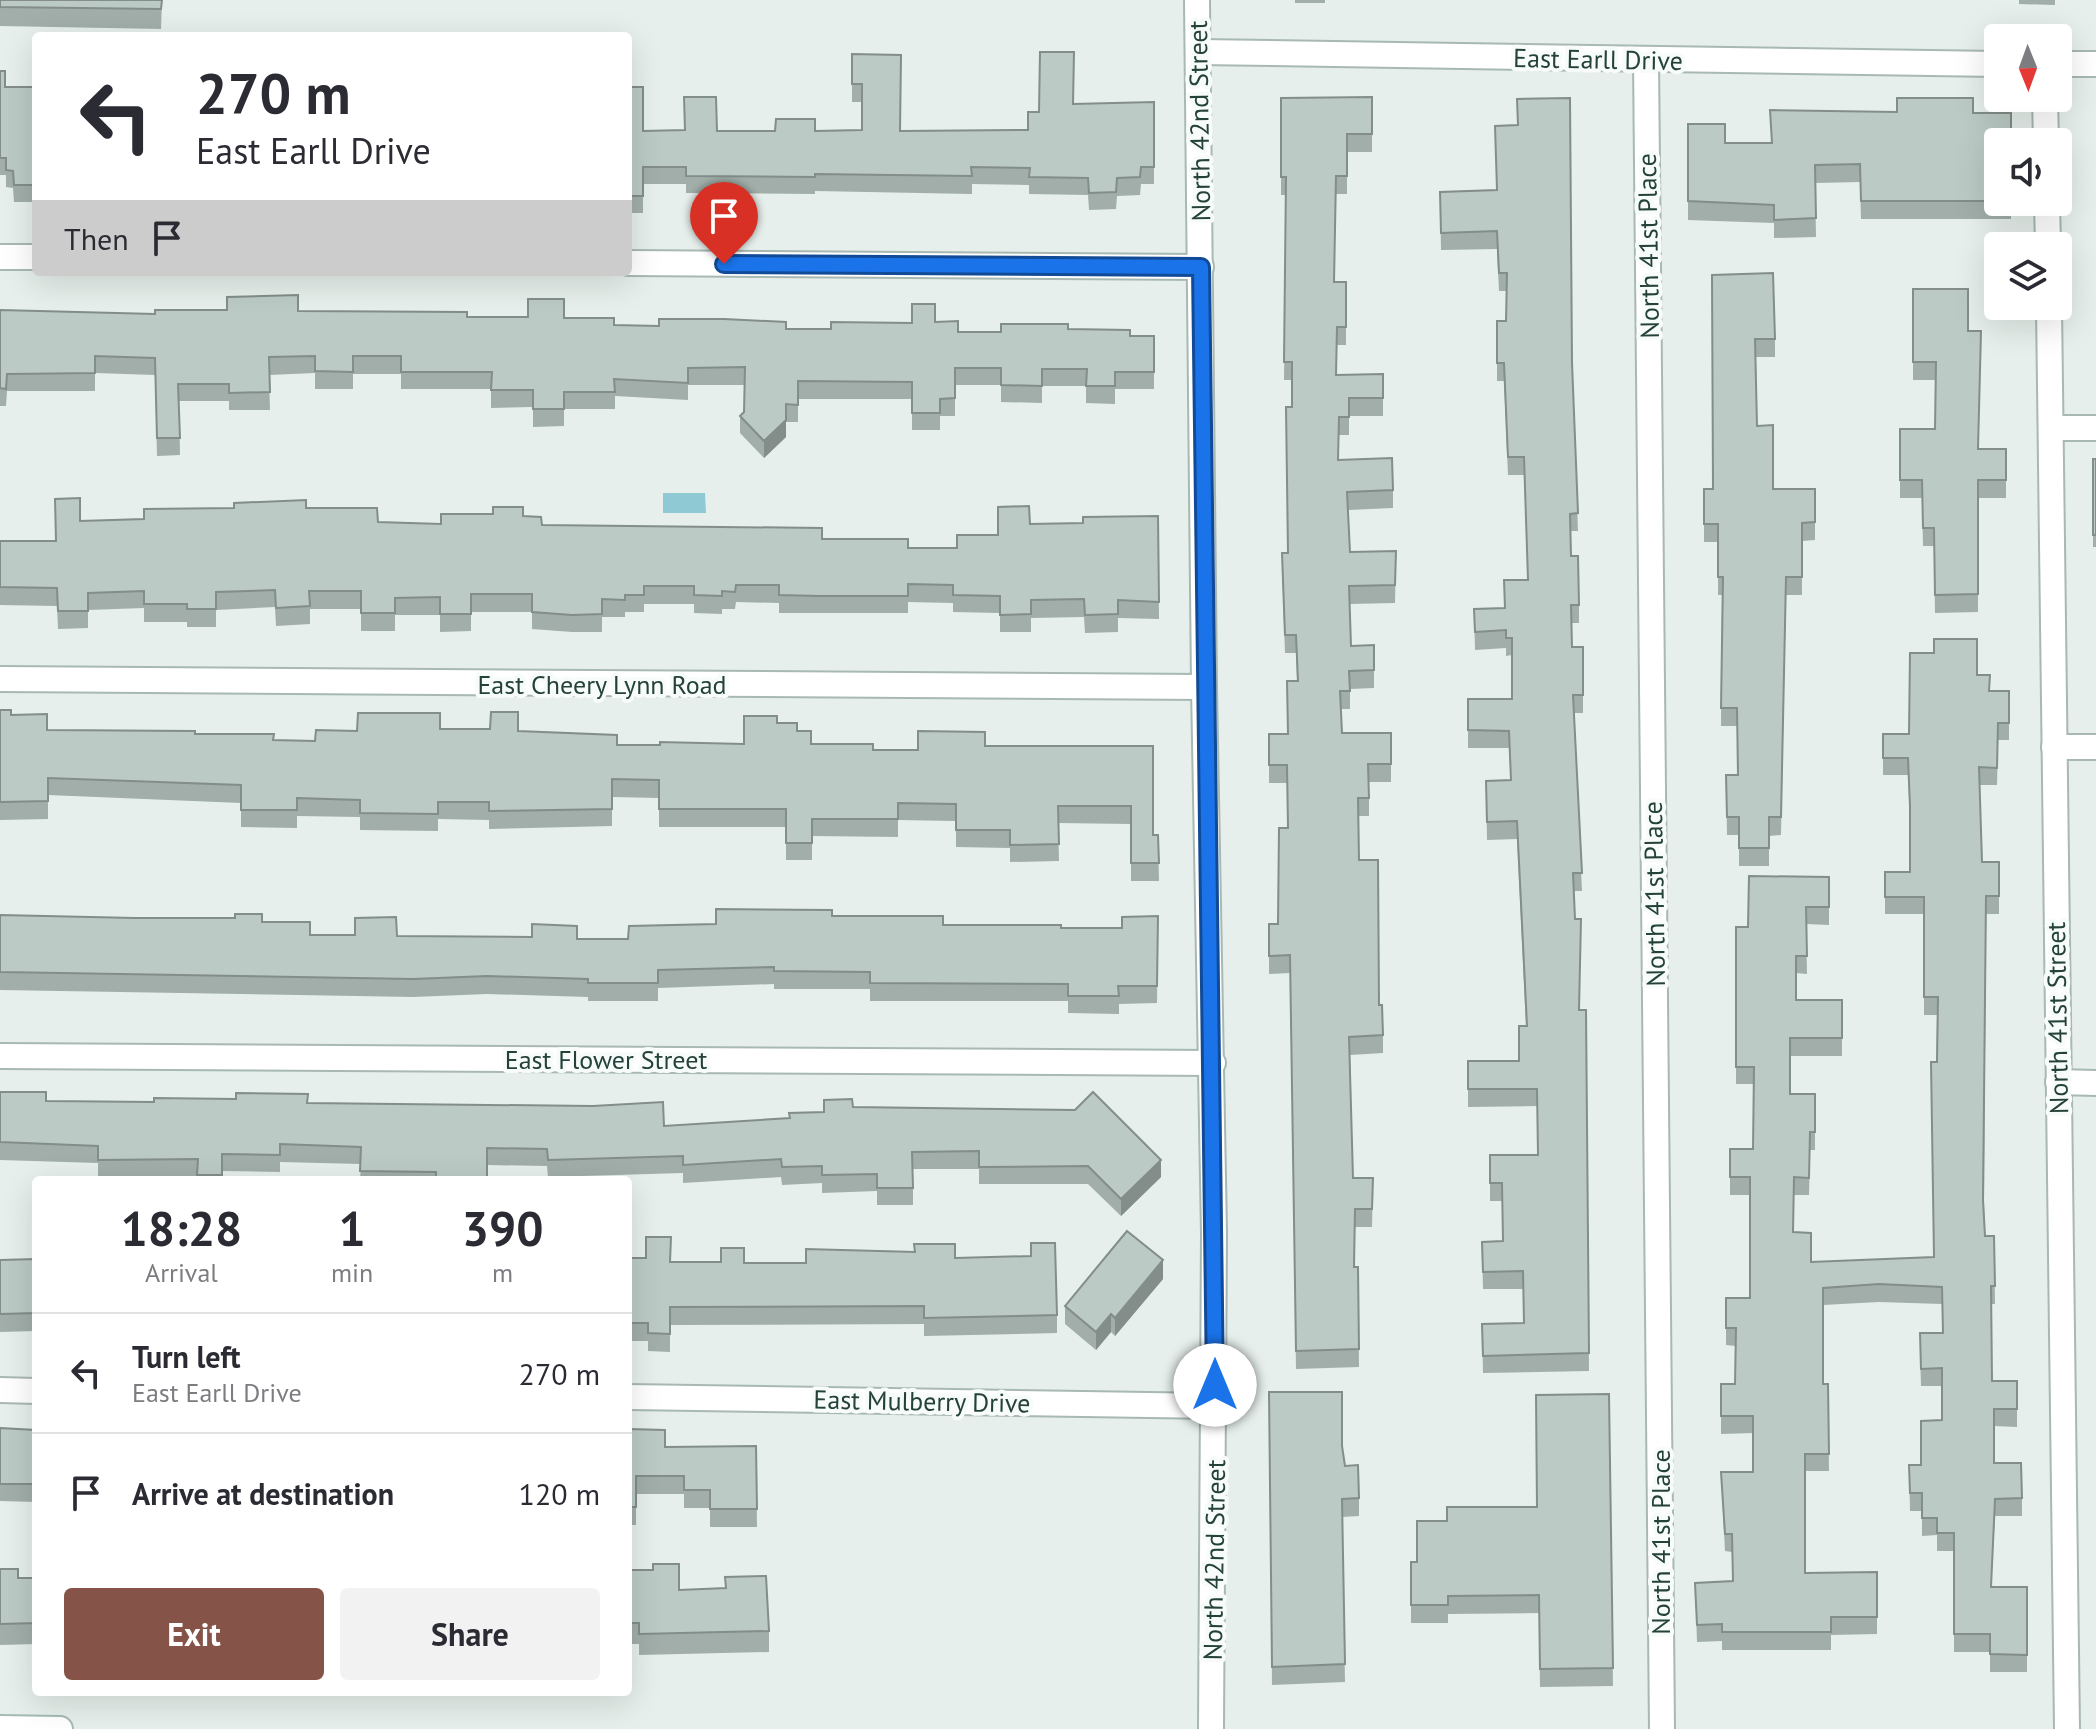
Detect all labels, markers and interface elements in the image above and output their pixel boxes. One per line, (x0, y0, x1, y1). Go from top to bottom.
street label: North 42nd Street (1181, 20, 1217, 222)
north arrow (1984, 24, 2072, 112)
map controls (1984, 24, 2072, 320)
street label: East Earll Drive (1513, 41, 1683, 77)
text: 270 m (196, 57, 351, 129)
icon: left (64, 64, 168, 168)
text: East Earll Drive (196, 127, 431, 174)
button: sound (1984, 128, 2072, 216)
street label: North 41st Place (1630, 153, 1666, 339)
pin (690, 182, 758, 264)
icon: arrive (702, 194, 746, 238)
icon: arrive (145, 216, 189, 260)
text: Then (64, 219, 129, 258)
button: layers (1984, 232, 2072, 320)
street label: East Cheery Lynn Road (477, 668, 727, 701)
street label: North 41st Place (1636, 801, 1672, 987)
street label: North 41st Street (2039, 921, 2075, 1115)
street label: East Flower Street (505, 1043, 707, 1076)
text: 18:28 (121, 1197, 242, 1259)
text: 1 (338, 1197, 366, 1259)
text: 390 (462, 1197, 543, 1259)
text: Arrival (145, 1256, 218, 1289)
text: min (331, 1256, 373, 1289)
text: m (492, 1256, 513, 1289)
text: Turn left (132, 1337, 240, 1376)
position arrow (1173, 1343, 1257, 1427)
icon: left (64, 1351, 108, 1395)
text: 270 m (519, 1354, 600, 1393)
text: East Earll Drive (132, 1376, 302, 1409)
street label: East Mulberry Drive (813, 1383, 1031, 1419)
street label: North 41st Place (1644, 1449, 1677, 1635)
street label: North 42nd Street (1196, 1459, 1232, 1661)
icon: arrive (64, 1471, 108, 1515)
text: Arrive at destination (132, 1474, 394, 1513)
text: 120 m (519, 1474, 600, 1513)
button: Exit (64, 1588, 324, 1680)
button: Share (340, 1588, 600, 1680)

